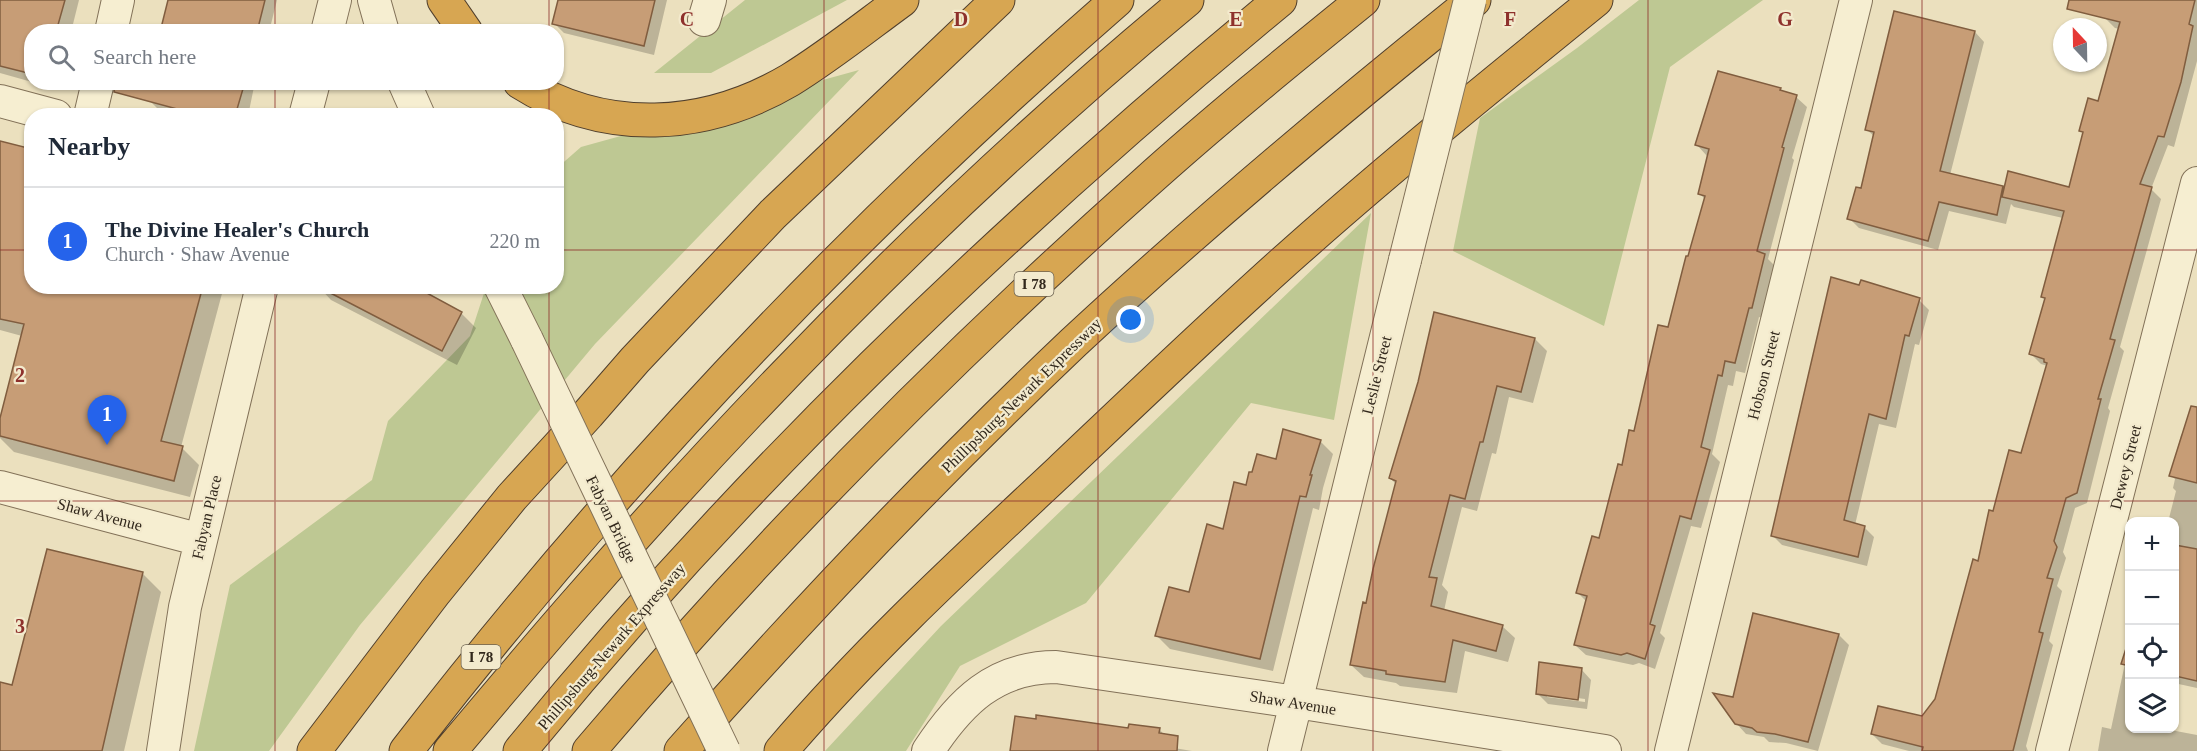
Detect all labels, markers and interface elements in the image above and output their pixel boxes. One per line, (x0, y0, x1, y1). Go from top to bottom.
text: C (680, 8, 694, 30)
text: D (954, 8, 968, 30)
text: E (1229, 8, 1243, 30)
text: F (1504, 8, 1516, 30)
text: G (1777, 8, 1793, 30)
north arrow (2053, 18, 2107, 72)
search box (24, 24, 564, 90)
icon: search (45, 41, 78, 74)
text: Search here (93, 44, 196, 69)
text: Nearby (48, 132, 130, 161)
text: The Divine Healer's Church (105, 217, 369, 242)
text: 1 (63, 230, 73, 252)
text: 220 m (489, 230, 540, 252)
text: Church · Shaw Avenue (105, 243, 290, 265)
road number: I 78 (1014, 272, 1054, 296)
your location (1116, 305, 1145, 334)
street label: Phillipsburg-Newark Expressway (938, 314, 1105, 477)
street label: Hobson Street (1744, 328, 1783, 421)
street label: Leslie Street (1359, 334, 1395, 416)
text: 2 (15, 364, 25, 386)
pin: 1 (88, 396, 126, 445)
street label: Dewey Street (2107, 423, 2145, 511)
street label: Fabyan Place (189, 473, 225, 561)
street label: Fabyan Bridge (582, 473, 640, 566)
street label: Shaw Avenue (56, 495, 144, 534)
map controls (2125, 517, 2179, 733)
button: + (2125, 517, 2179, 571)
street label: Phillipsburg-Newark Expressway (534, 560, 689, 734)
button: − (2125, 571, 2179, 625)
text: 3 (15, 615, 25, 637)
button: locate (2125, 625, 2179, 679)
road number: I 78 (462, 645, 500, 669)
button: layers (2125, 679, 2179, 733)
street label: Shaw Avenue (1249, 687, 1337, 718)

